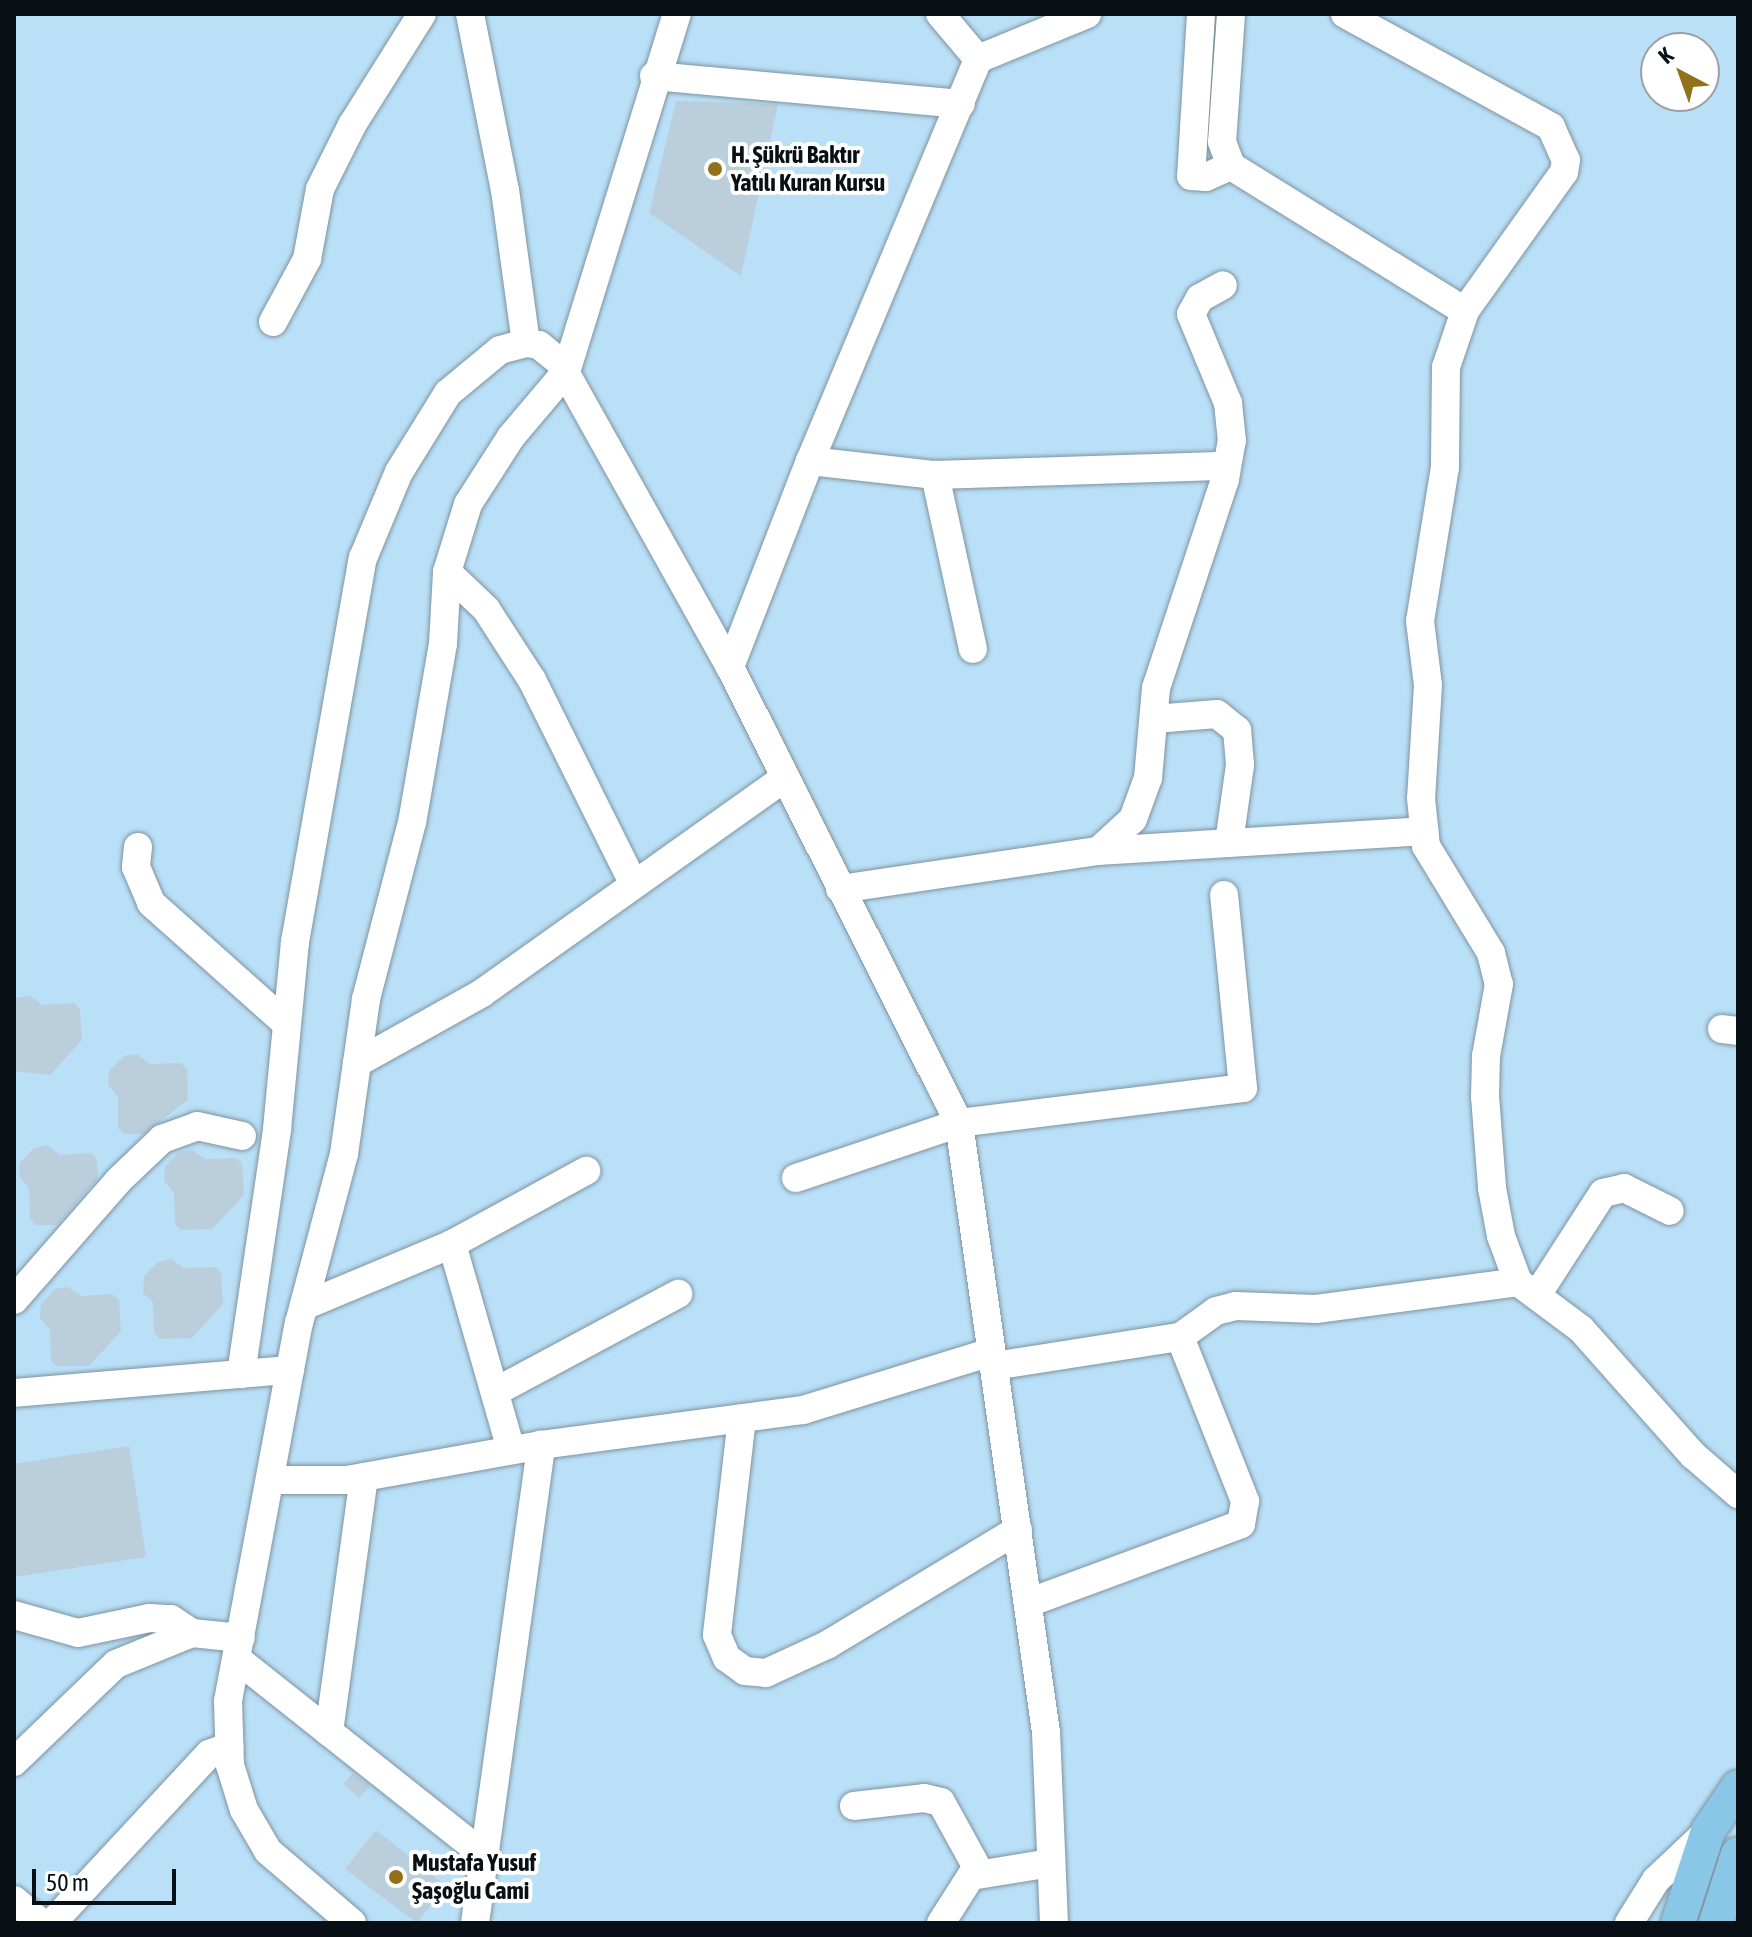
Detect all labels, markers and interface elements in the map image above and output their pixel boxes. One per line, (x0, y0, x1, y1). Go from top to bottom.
north arrow (1640, 32, 1720, 112)
text: K (1653, 42, 1678, 69)
place label: H. Şükrü Baktır Yatılı Kuran Kursu (731, 141, 885, 197)
marker: H. Şükrü Baktır Yatılı Kuran Kursu (706, 160, 724, 178)
place label: Mustafa Yusuf Şaşoğlu Cami (412, 1849, 536, 1905)
scale bar (36, 1853, 180, 1903)
marker: Mustafa Yusuf Şaşoğlu Cami (387, 1868, 405, 1886)
text: 50 m (46, 1869, 89, 1896)

